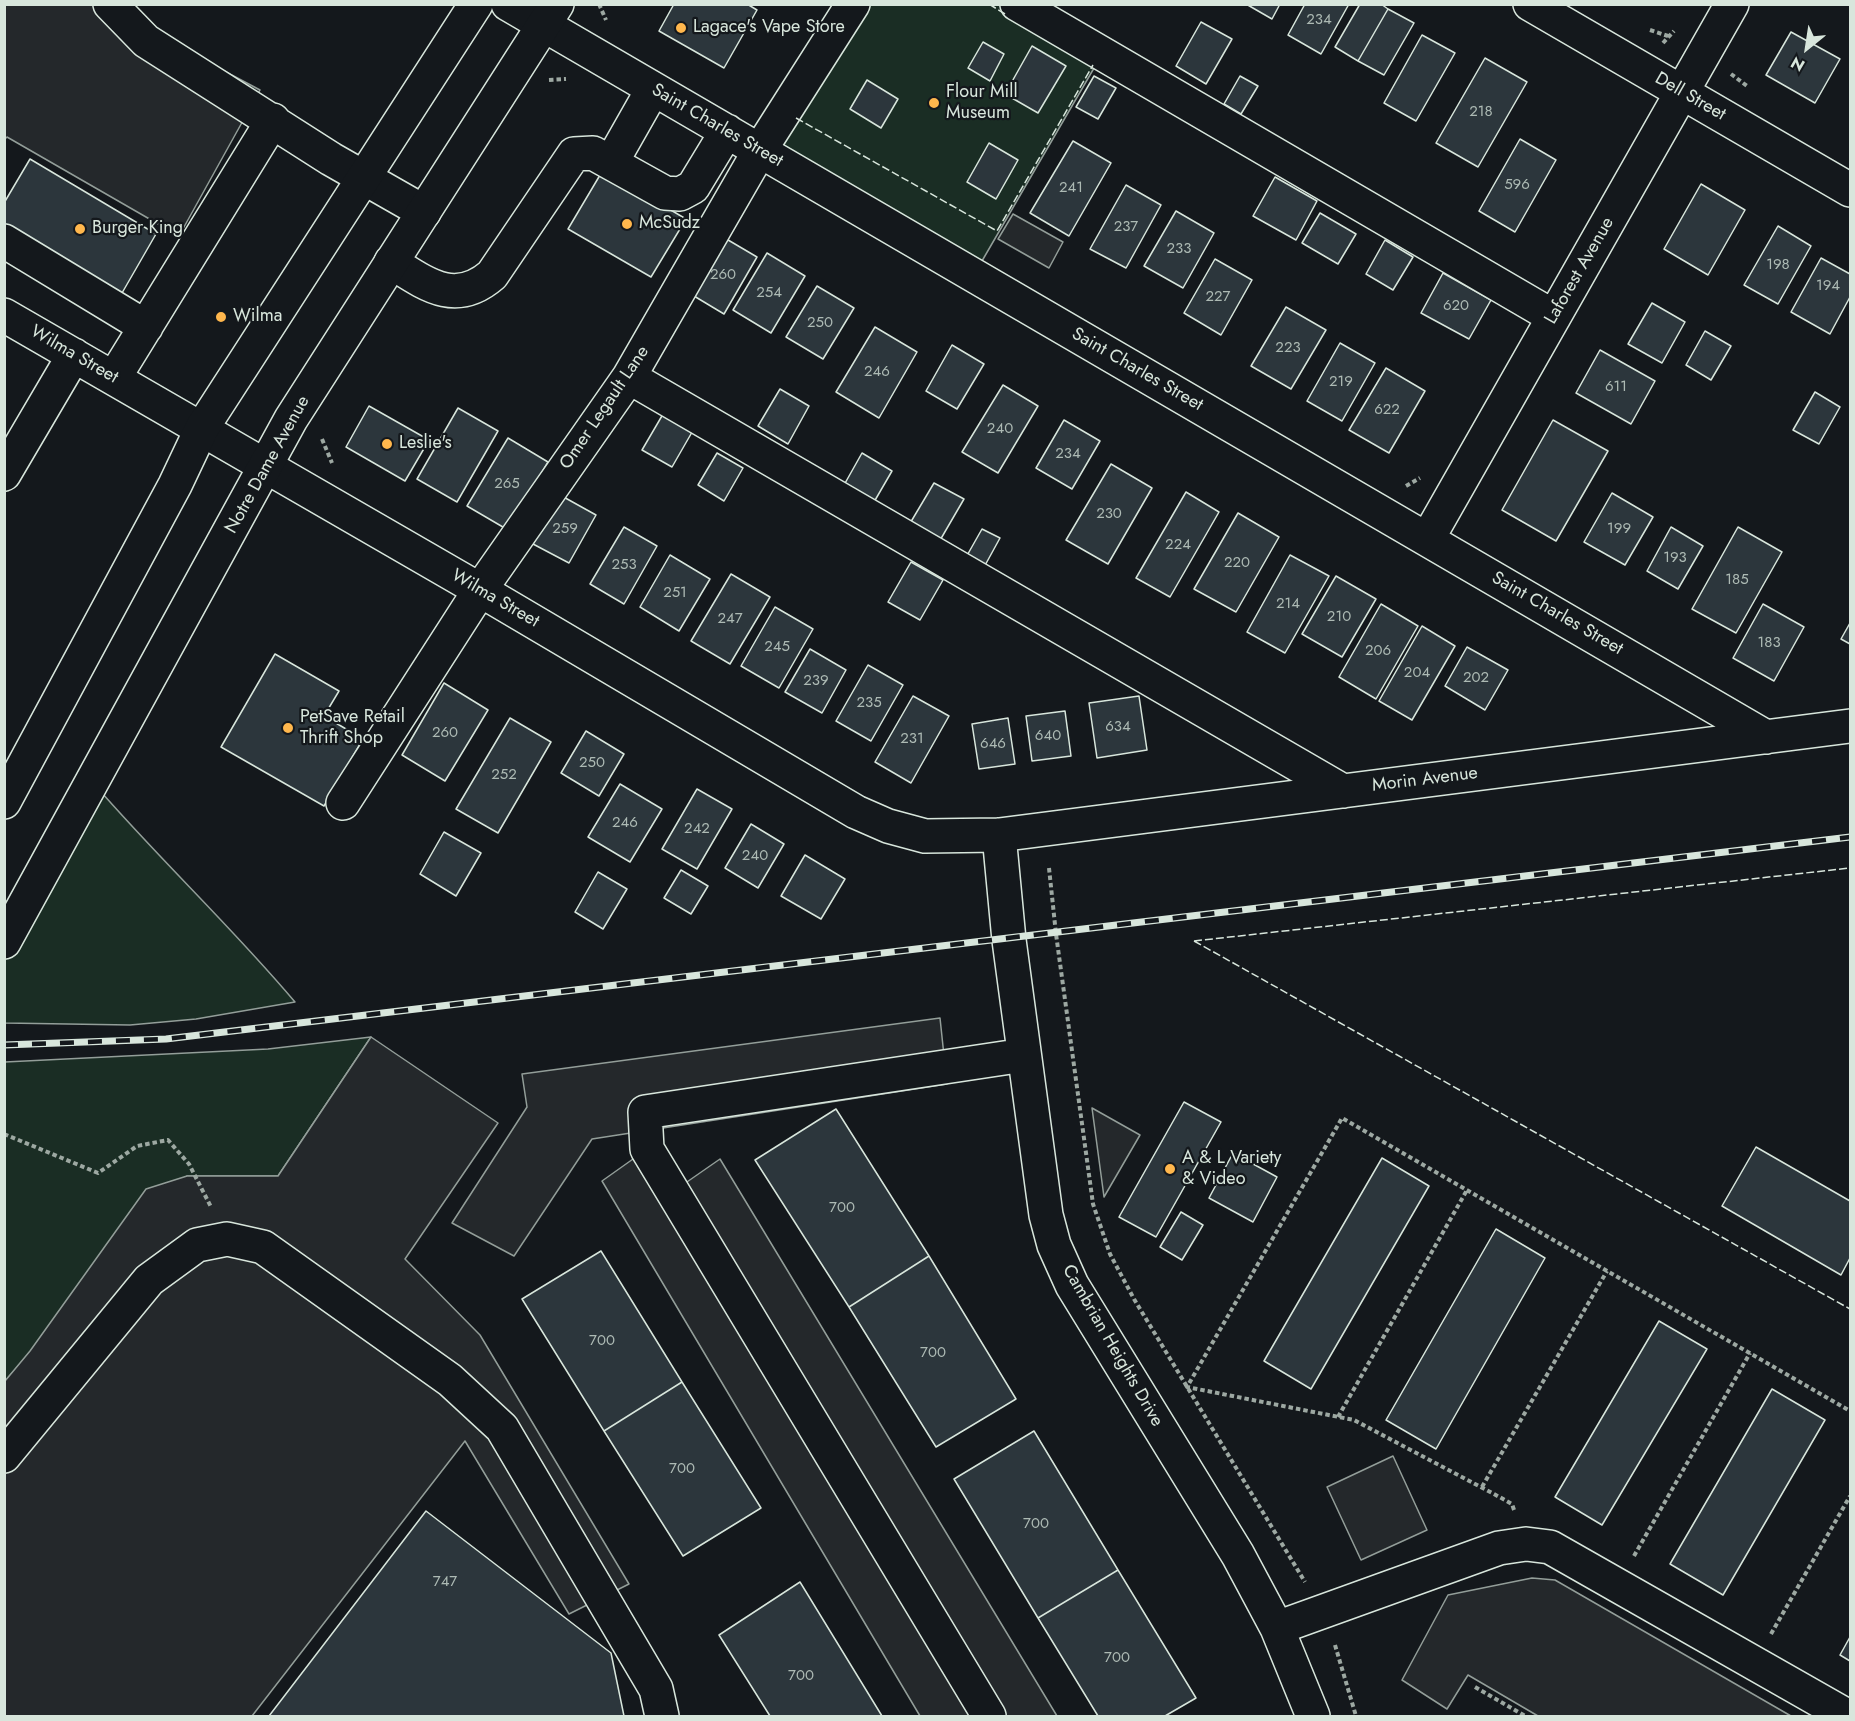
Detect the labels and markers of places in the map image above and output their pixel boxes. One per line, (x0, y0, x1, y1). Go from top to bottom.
place label: Lagace's Vape Store (693, 17, 845, 39)
marker: Lagace's Vape Store (674, 21, 688, 35)
place label: Flour Mill Museum (946, 82, 1018, 124)
marker: Flour Mill Museum (927, 96, 941, 110)
place label: McSudz (639, 213, 700, 235)
marker: McSudz (620, 217, 634, 231)
place label: Burger King (92, 218, 183, 240)
marker: Burger King (73, 222, 87, 236)
place label: Wilma (233, 306, 282, 328)
marker: Wilma (214, 310, 228, 324)
place label: Leslie's (399, 433, 452, 455)
marker: Leslie's (380, 437, 394, 451)
place label: PetSave Retail Thrift Shop (300, 707, 405, 750)
marker: PetSave Retail Thrift Shop (281, 721, 295, 735)
place label: A & L Variety & Video (1182, 1148, 1281, 1190)
marker: A & L Variety & Video (1163, 1162, 1177, 1176)

